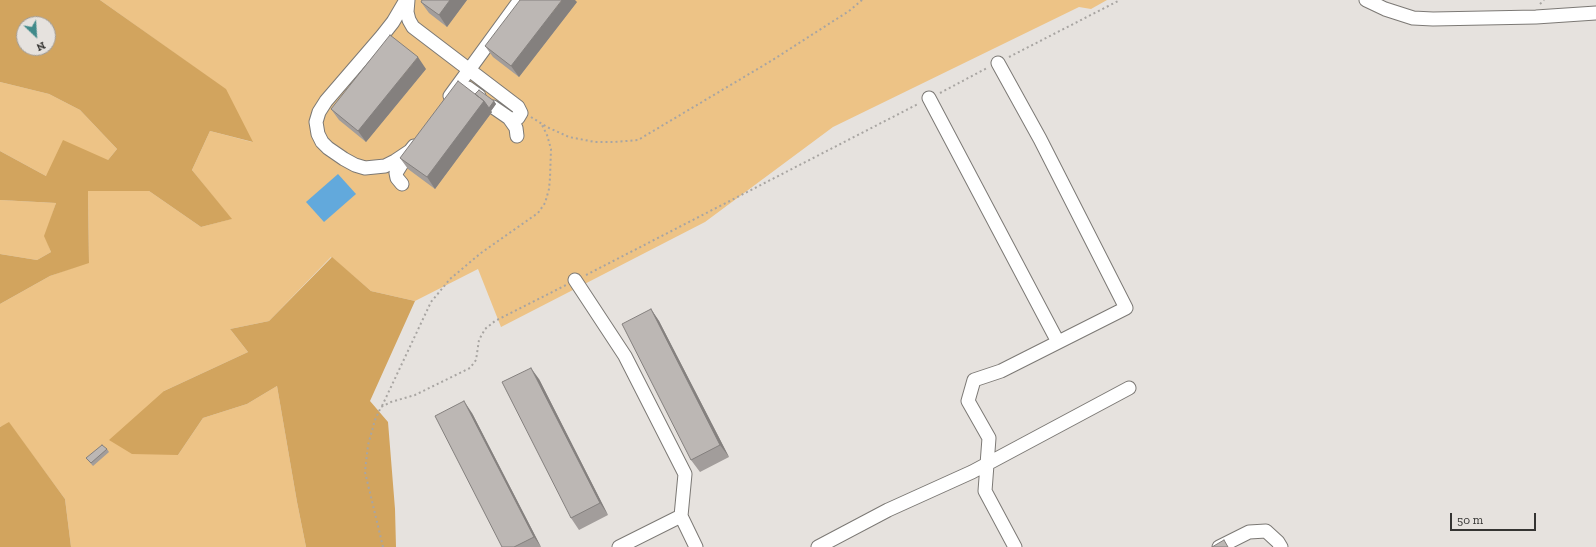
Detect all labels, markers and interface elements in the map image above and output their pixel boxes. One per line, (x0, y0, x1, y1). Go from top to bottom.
north arrow (16, 16, 56, 56)
text: N (34, 39, 47, 54)
scale bar (1452, 505, 1538, 531)
text: 50 m (1457, 513, 1483, 527)

